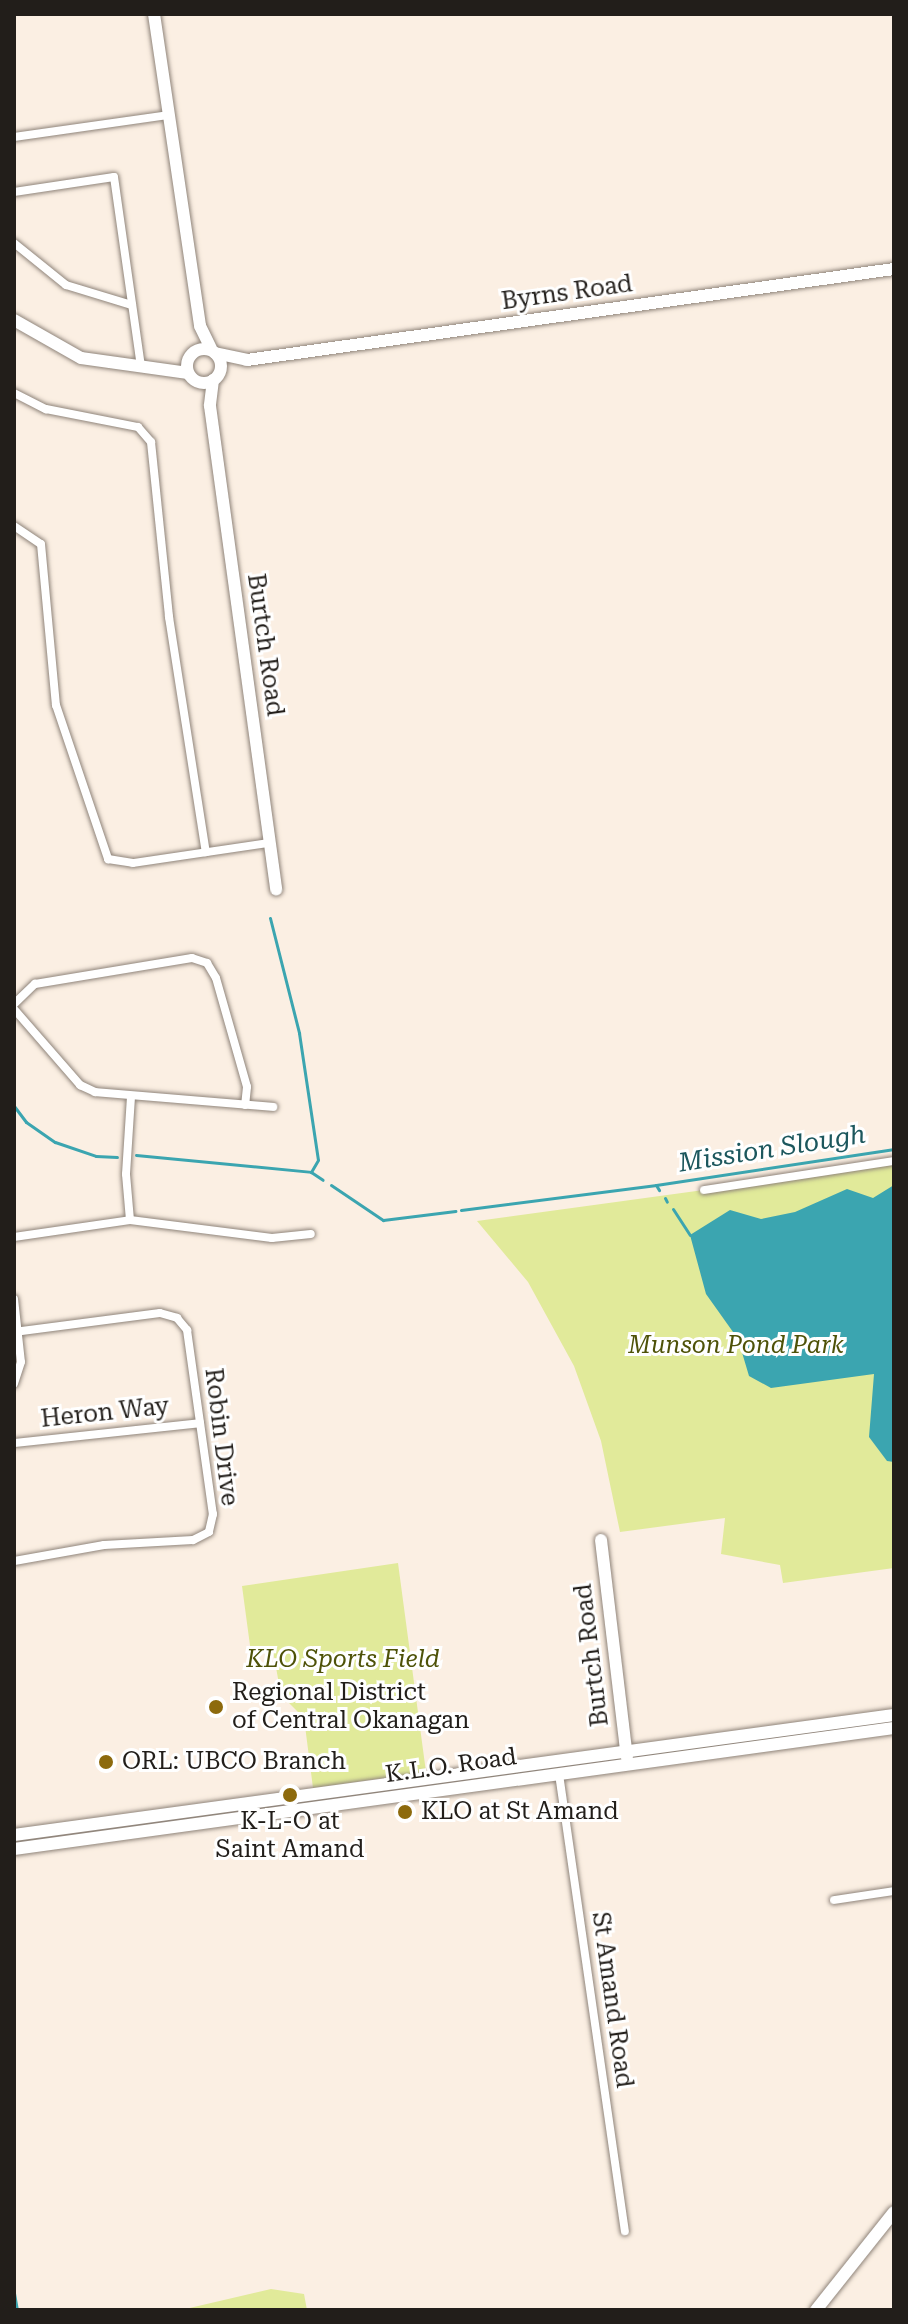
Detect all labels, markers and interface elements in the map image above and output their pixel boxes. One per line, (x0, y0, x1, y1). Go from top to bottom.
street label: Byrns Road (500, 270, 634, 316)
street label: Burtch Road (241, 572, 289, 718)
water label: Mission Slough (676, 1119, 868, 1179)
park label: Munson Pond Park (628, 1332, 844, 1360)
street label: Robin Drive (198, 1367, 244, 1507)
street label: Heron Way (39, 1392, 171, 1434)
street label: Burtch Road (569, 1582, 615, 1728)
park label: KLO Sports Field (246, 1646, 440, 1674)
place label: Regional District of Central Okanagan (232, 1679, 470, 1735)
marker: Regional District of Central Okanagan (207, 1698, 225, 1716)
street label: K.L.O. Road (383, 1743, 519, 1789)
place label: ORL: UBCO Branch (122, 1748, 346, 1776)
marker: ORL: UBCO Branch (97, 1753, 115, 1771)
marker: K-L-O at Saint Amand (281, 1786, 299, 1804)
place label: KLO at St Amand (421, 1798, 619, 1826)
marker: KLO at St Amand (396, 1803, 414, 1821)
place label: K-L-O at Saint Amand (216, 1808, 364, 1864)
street label: St Amand Road (585, 1910, 639, 2090)

